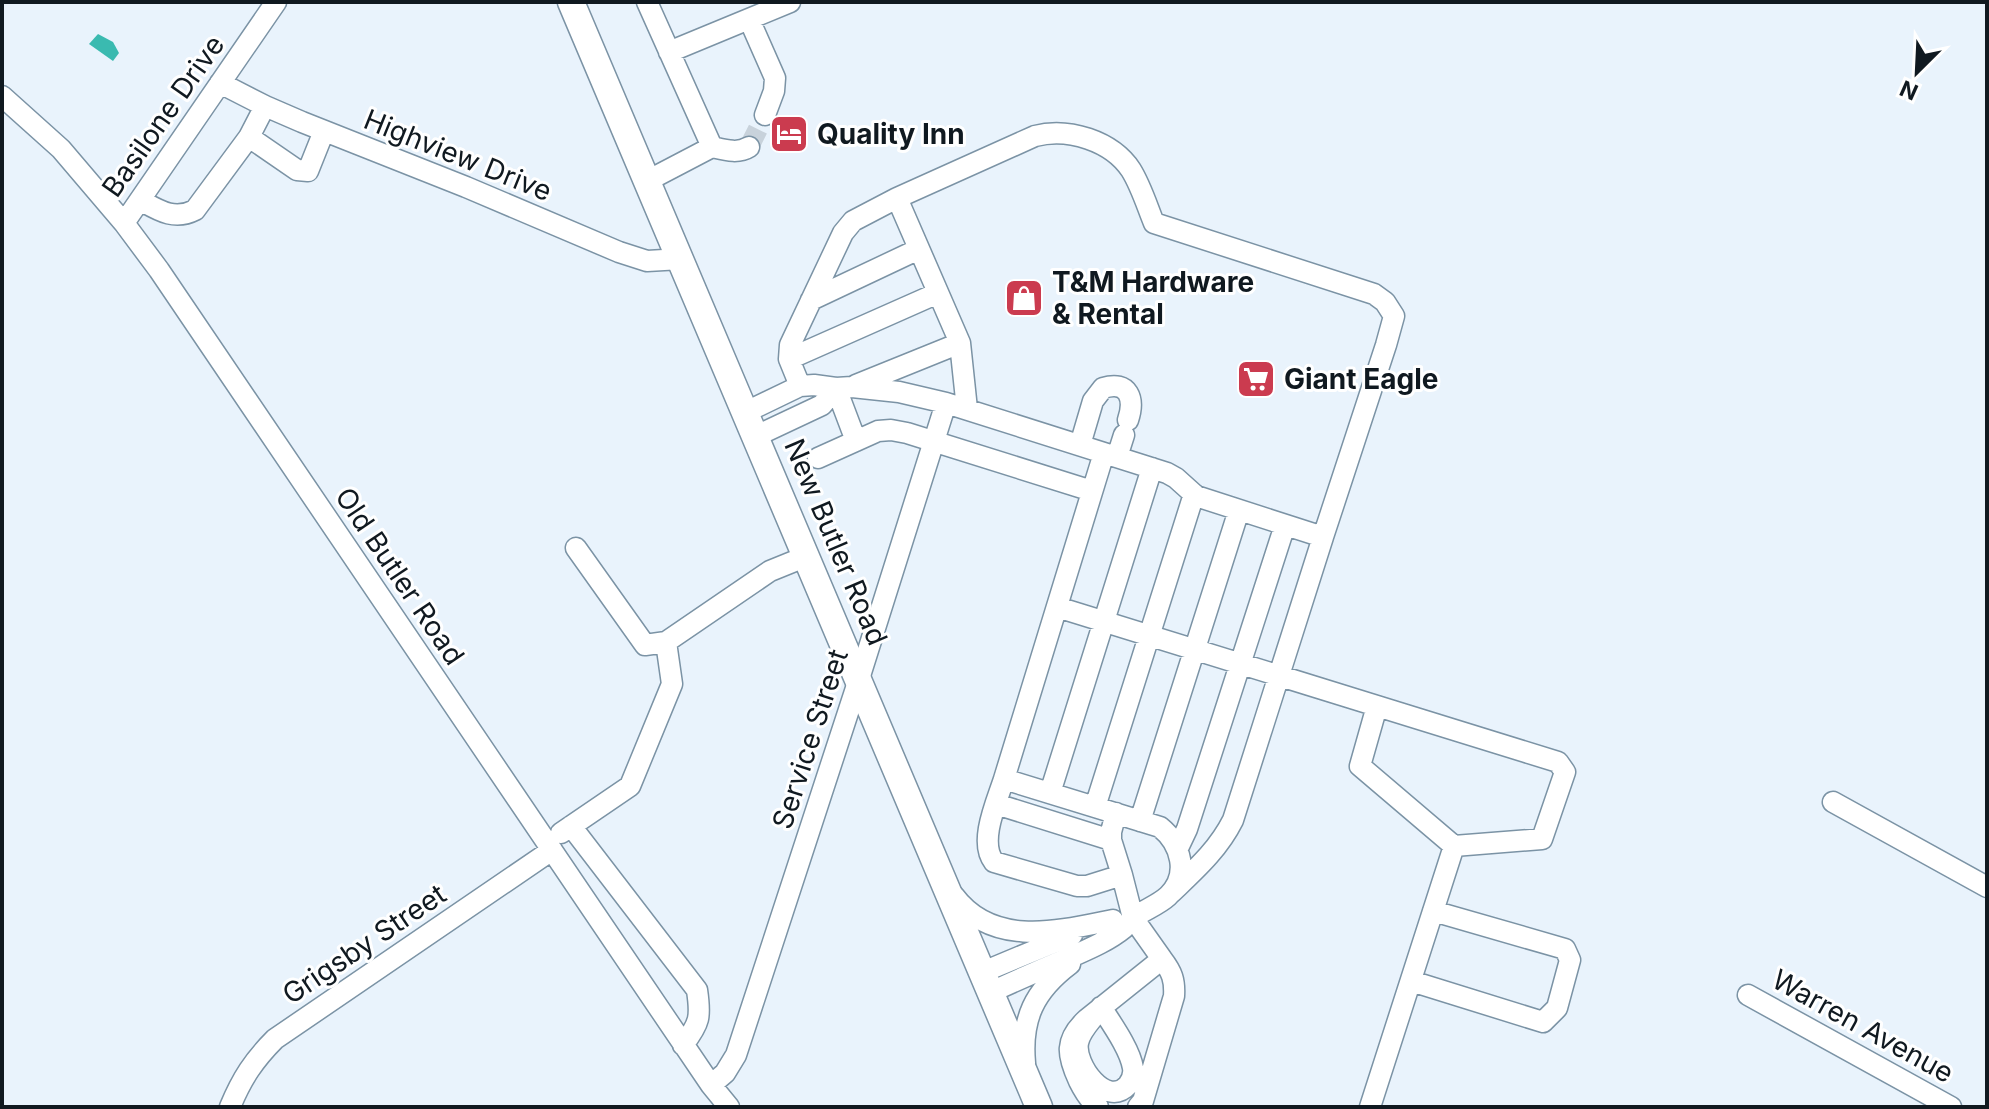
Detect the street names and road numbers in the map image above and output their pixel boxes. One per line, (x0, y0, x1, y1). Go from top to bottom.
street label: Basilone Drive (95, 29, 231, 203)
street label: Highview Drive (359, 102, 557, 208)
street label: New Butler Road (777, 434, 895, 650)
street label: Old Butler Road (328, 481, 472, 671)
street label: Service Street (765, 645, 855, 833)
street label: Grigsby Street (276, 877, 452, 1011)
street label: Warren Avenue (1766, 962, 1960, 1090)

